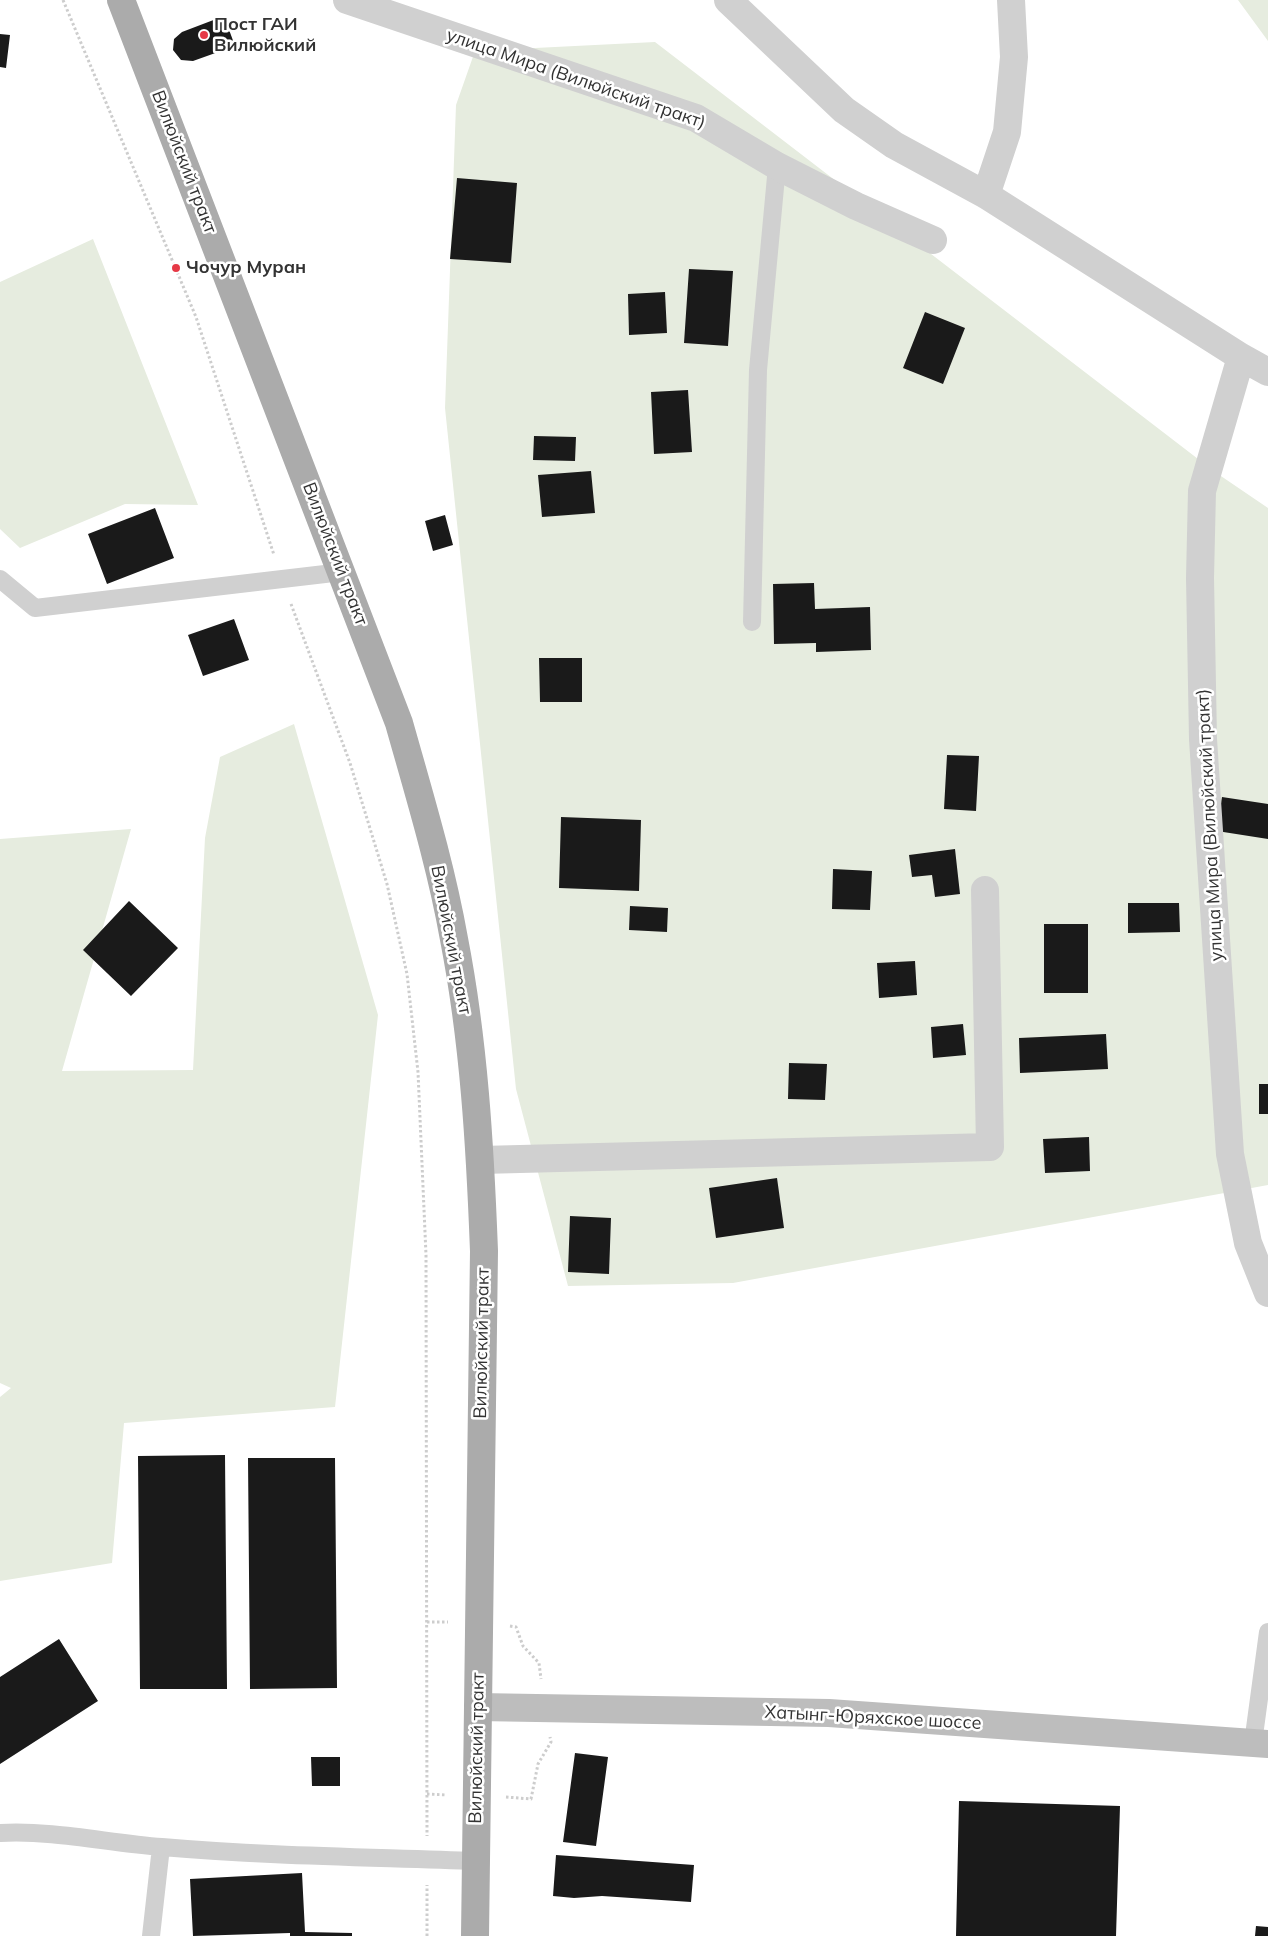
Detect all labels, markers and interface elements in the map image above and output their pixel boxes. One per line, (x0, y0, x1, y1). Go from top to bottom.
place label: Пост ГАИ Вилюйский (214, 14, 316, 56)
street label: улица Мира (Вилюйский тракт) (444, 24, 708, 134)
marker: Пост ГАИ Вилюйский (198, 29, 210, 41)
street label: Вилюйский тракт (147, 88, 221, 236)
place label: Чочур Муран (186, 257, 306, 279)
marker: Чочур Муран (170, 262, 182, 274)
street label: Вилюйский тракт (298, 480, 372, 628)
street label: улица Мира (Вилюйский тракт) (1192, 688, 1228, 962)
street label: Вилюйский тракт (426, 864, 476, 1016)
street label: Вилюйский тракт (470, 1267, 494, 1419)
street label: Вилюйский тракт (465, 1672, 489, 1824)
street label: Хатынг-Юряхское шоссе (764, 1702, 982, 1734)

